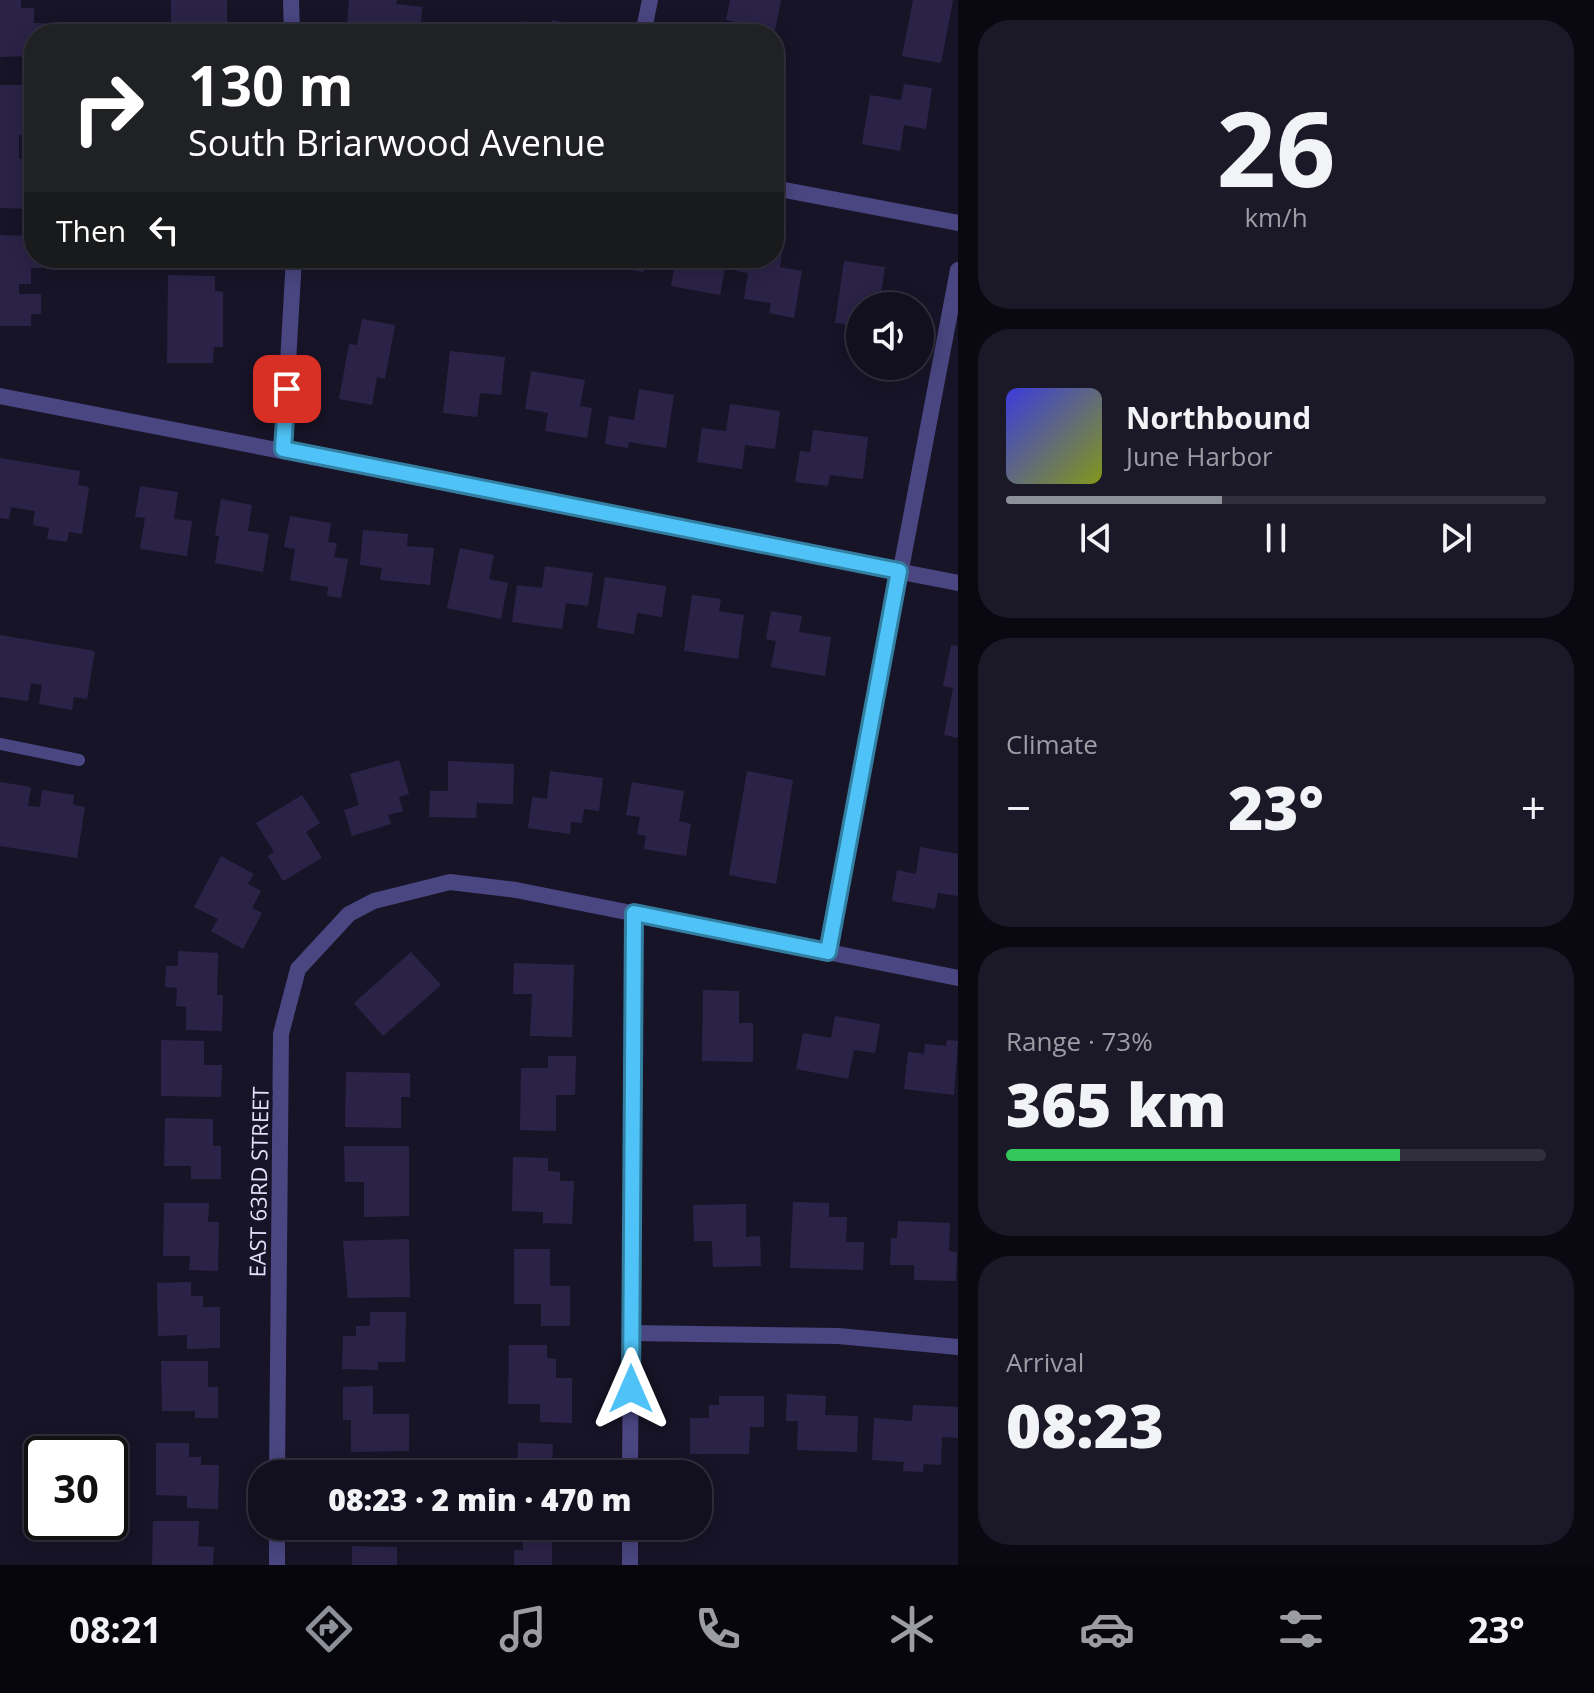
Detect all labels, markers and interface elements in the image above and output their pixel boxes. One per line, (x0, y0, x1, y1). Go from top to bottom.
text: 130 m (188, 46, 354, 122)
icon: right (56, 56, 160, 160)
text: 26 (1217, 76, 1335, 217)
text: South Briarwood Avenue (188, 118, 605, 167)
text: km/h (1244, 199, 1308, 235)
icon: left (142, 208, 186, 252)
text: Then (56, 210, 126, 251)
map controls (846, 292, 934, 380)
button: sound (846, 292, 934, 380)
pin (253, 355, 321, 423)
icon: arrive (265, 367, 309, 411)
text: Northbound (1126, 397, 1311, 438)
text: June Harbor (1126, 438, 1273, 474)
icon: previous (1074, 516, 1118, 560)
icon: pause (1254, 516, 1298, 560)
icon: next (1434, 516, 1478, 560)
text: Climate (1006, 726, 1098, 762)
text: 23° (1228, 766, 1324, 848)
text: − (1006, 777, 1031, 837)
text: + (1521, 777, 1546, 837)
text: Range · 73% (1006, 1023, 1153, 1059)
text: 365 km (1006, 1063, 1227, 1145)
street label: EAST 63RD STREET (241, 1086, 275, 1278)
text: Arrival (1006, 1344, 1084, 1380)
position arrow (589, 1347, 673, 1431)
text: 08:23 (1006, 1384, 1164, 1466)
speed limit sign: 30 (24, 1436, 128, 1540)
text: 08:23 · 2 min · 470 m (328, 1479, 632, 1520)
icon: directions (301, 1601, 357, 1657)
icon: music (495, 1601, 551, 1657)
icon: phone (690, 1601, 746, 1657)
icon: climate (884, 1601, 940, 1657)
icon: car (1079, 1601, 1135, 1657)
icon: filters (1273, 1601, 1329, 1657)
text: 08:21 (69, 1605, 162, 1654)
text: 23° (1468, 1605, 1525, 1654)

